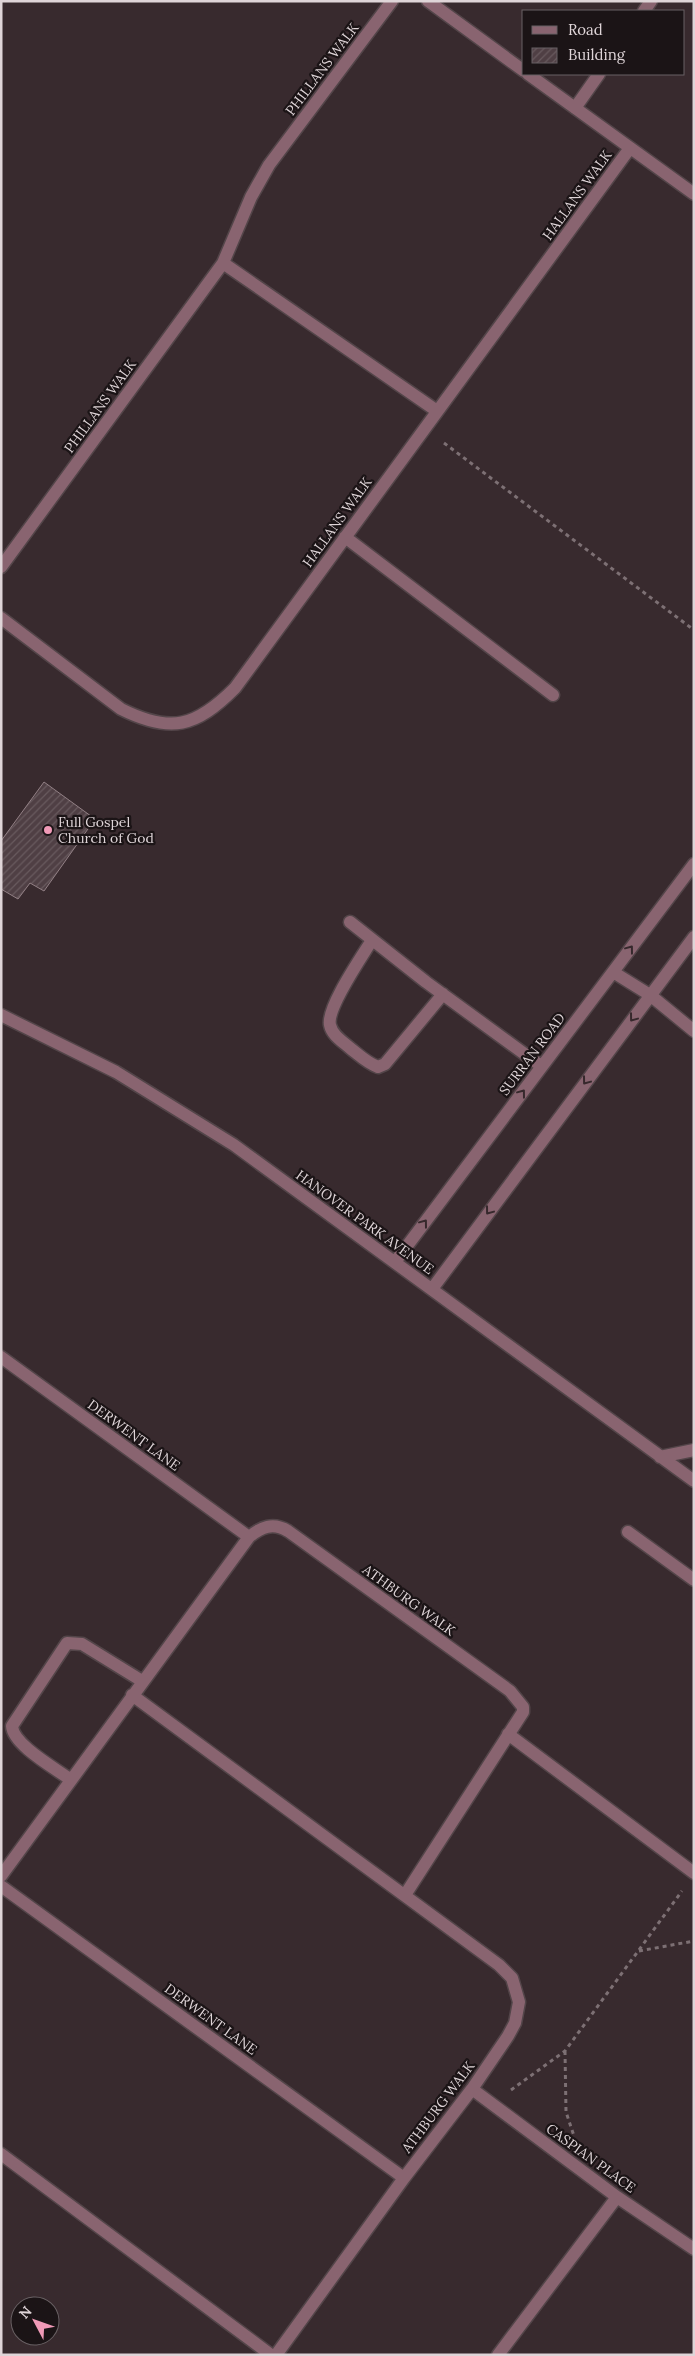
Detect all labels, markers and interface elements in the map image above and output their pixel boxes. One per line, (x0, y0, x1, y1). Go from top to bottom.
legend (522, 10, 685, 75)
street label: PHILLANS WALK (281, 19, 363, 119)
text: Road (568, 20, 603, 39)
text: Building (568, 45, 626, 64)
street label: HALLANS WALK (538, 146, 616, 244)
street label: PHILLANS WALK (60, 355, 140, 456)
street label: HALLANS WALK (298, 473, 376, 571)
place label: Full Gospel Church of God (58, 813, 154, 847)
marker: Full Gospel Church of God (42, 824, 54, 836)
one-way arrow (624, 946, 632, 955)
street label: SURRAN ROAD (495, 1009, 569, 1099)
one-way arrow (630, 1012, 639, 1022)
one-way arrow (583, 1075, 592, 1085)
one-way arrow (516, 1090, 524, 1099)
street label: HANOVER PARK AVENUE (292, 1166, 438, 1278)
one-way arrow (486, 1205, 495, 1215)
one-way arrow (419, 1220, 427, 1229)
street label: DERWENT LANE (84, 1395, 184, 1475)
street label: ATHBURG WALK (358, 1560, 459, 1640)
street label: DERWENT LANE (161, 1979, 261, 2059)
street label: ATHBURG WALK (397, 2057, 479, 2157)
street label: CASPIAN PLACE (543, 2119, 640, 2197)
north arrow (10, 2296, 60, 2346)
text: N (15, 2302, 36, 2322)

